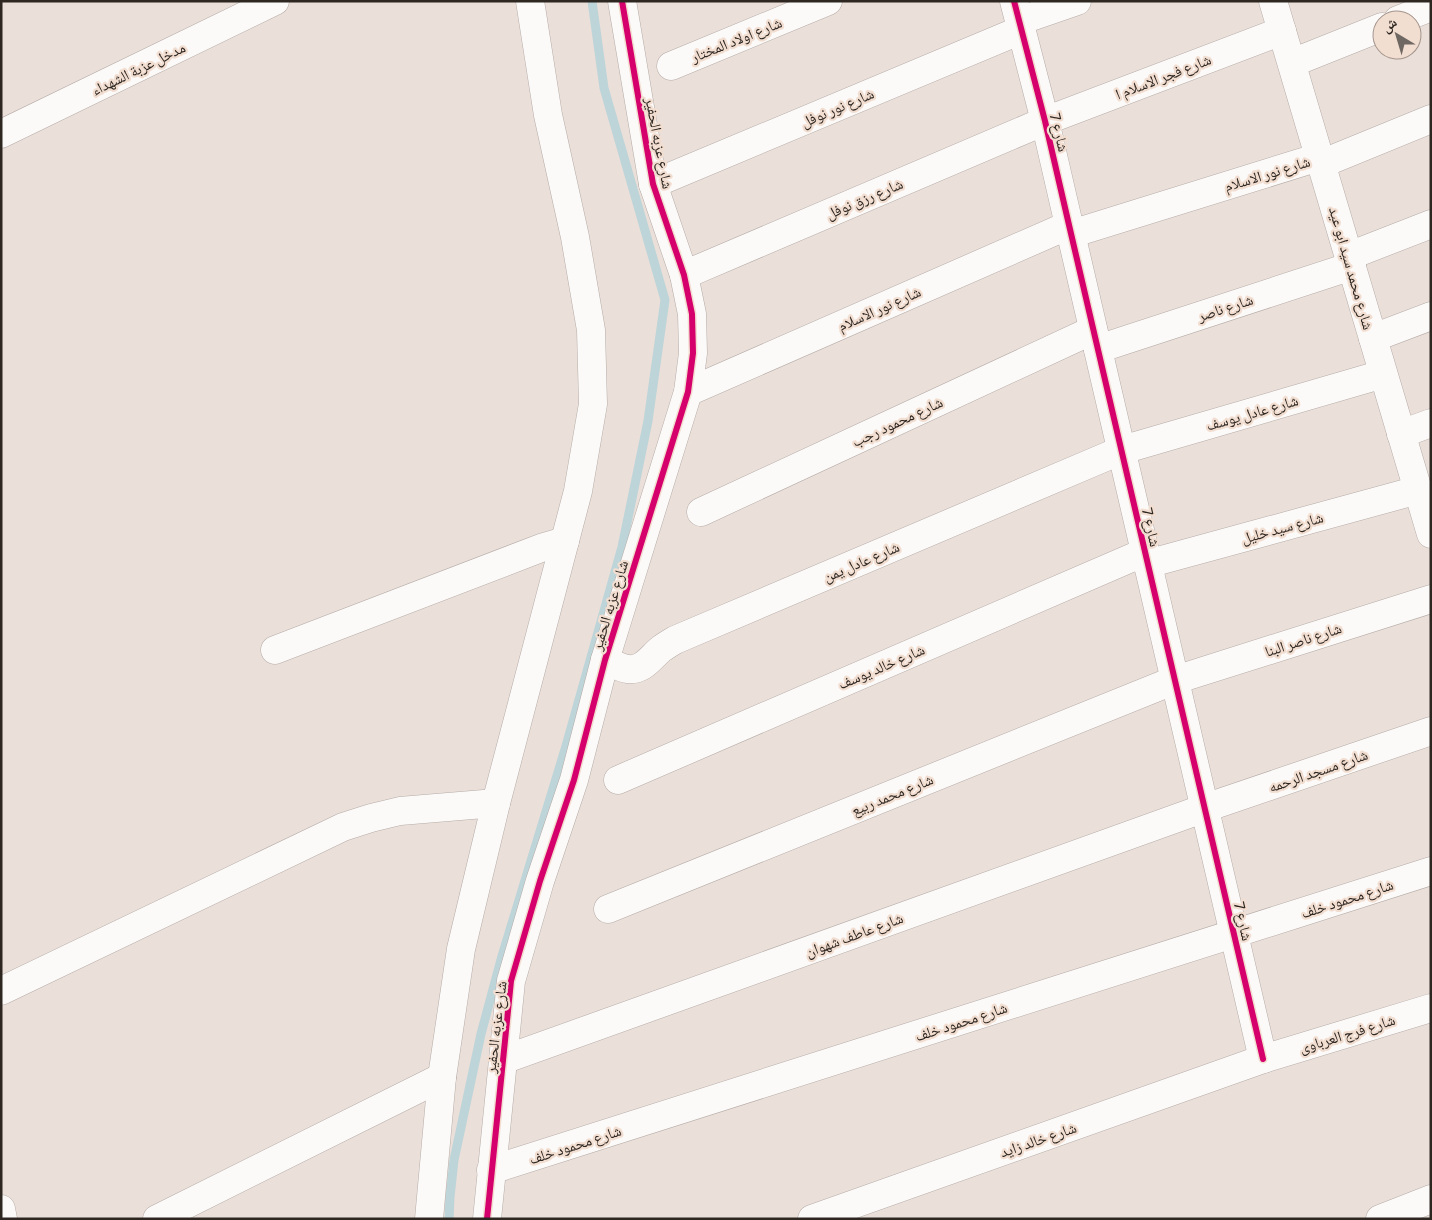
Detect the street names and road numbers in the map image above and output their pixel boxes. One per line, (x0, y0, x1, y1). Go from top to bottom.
street label: شارع اولاد المختار (687, 12, 785, 68)
street label: مدخل عزبة الشهداء (88, 37, 189, 100)
street label: شارع فجر الاسلام ا (1113, 49, 1214, 104)
street label: شارع نور نوفل (798, 84, 877, 132)
street label: شارع عزبه الحفير (640, 95, 678, 191)
street label: شارع 7 (1045, 111, 1074, 154)
street label: شارع نور الاسلام (1222, 151, 1313, 197)
street label: شارع رزق نوفل (823, 174, 906, 224)
street label: شارع محمد سيد ابو عيد (1324, 204, 1378, 332)
street label: شارع نور الاسلام (835, 282, 924, 336)
street label: شارع ناصر (1194, 290, 1256, 327)
street label: شارع عادل يوسف (1204, 390, 1301, 436)
street label: شارع محمود رجب (849, 392, 946, 452)
street label: شارع 7 (1137, 506, 1165, 549)
street label: شارع سيد خليل (1239, 507, 1326, 549)
street label: شارع عادل يمن (820, 537, 903, 587)
street label: شارع عزبه الحفير (587, 558, 633, 654)
street label: شارع ناصر البنا (1262, 618, 1344, 662)
street label: شارع خالد يوسف (835, 640, 928, 694)
street label: شارع مسجد الرحمه (1266, 745, 1371, 797)
street label: شارع محمد ربيع (848, 769, 937, 820)
street label: شارع محمود خلف (1299, 875, 1396, 923)
street label: شارع 7 (1229, 900, 1257, 943)
street label: شارع عاطف شهوان (803, 908, 906, 962)
street label: شارع عزبه الحفير (480, 980, 512, 1075)
street label: شارع محمود خلف (913, 998, 1010, 1046)
street label: شارع فرج العرباوى (1297, 1010, 1398, 1058)
street label: شارع خالد زايد (997, 1118, 1079, 1162)
street label: شارع محمود خلف (527, 1121, 624, 1169)

